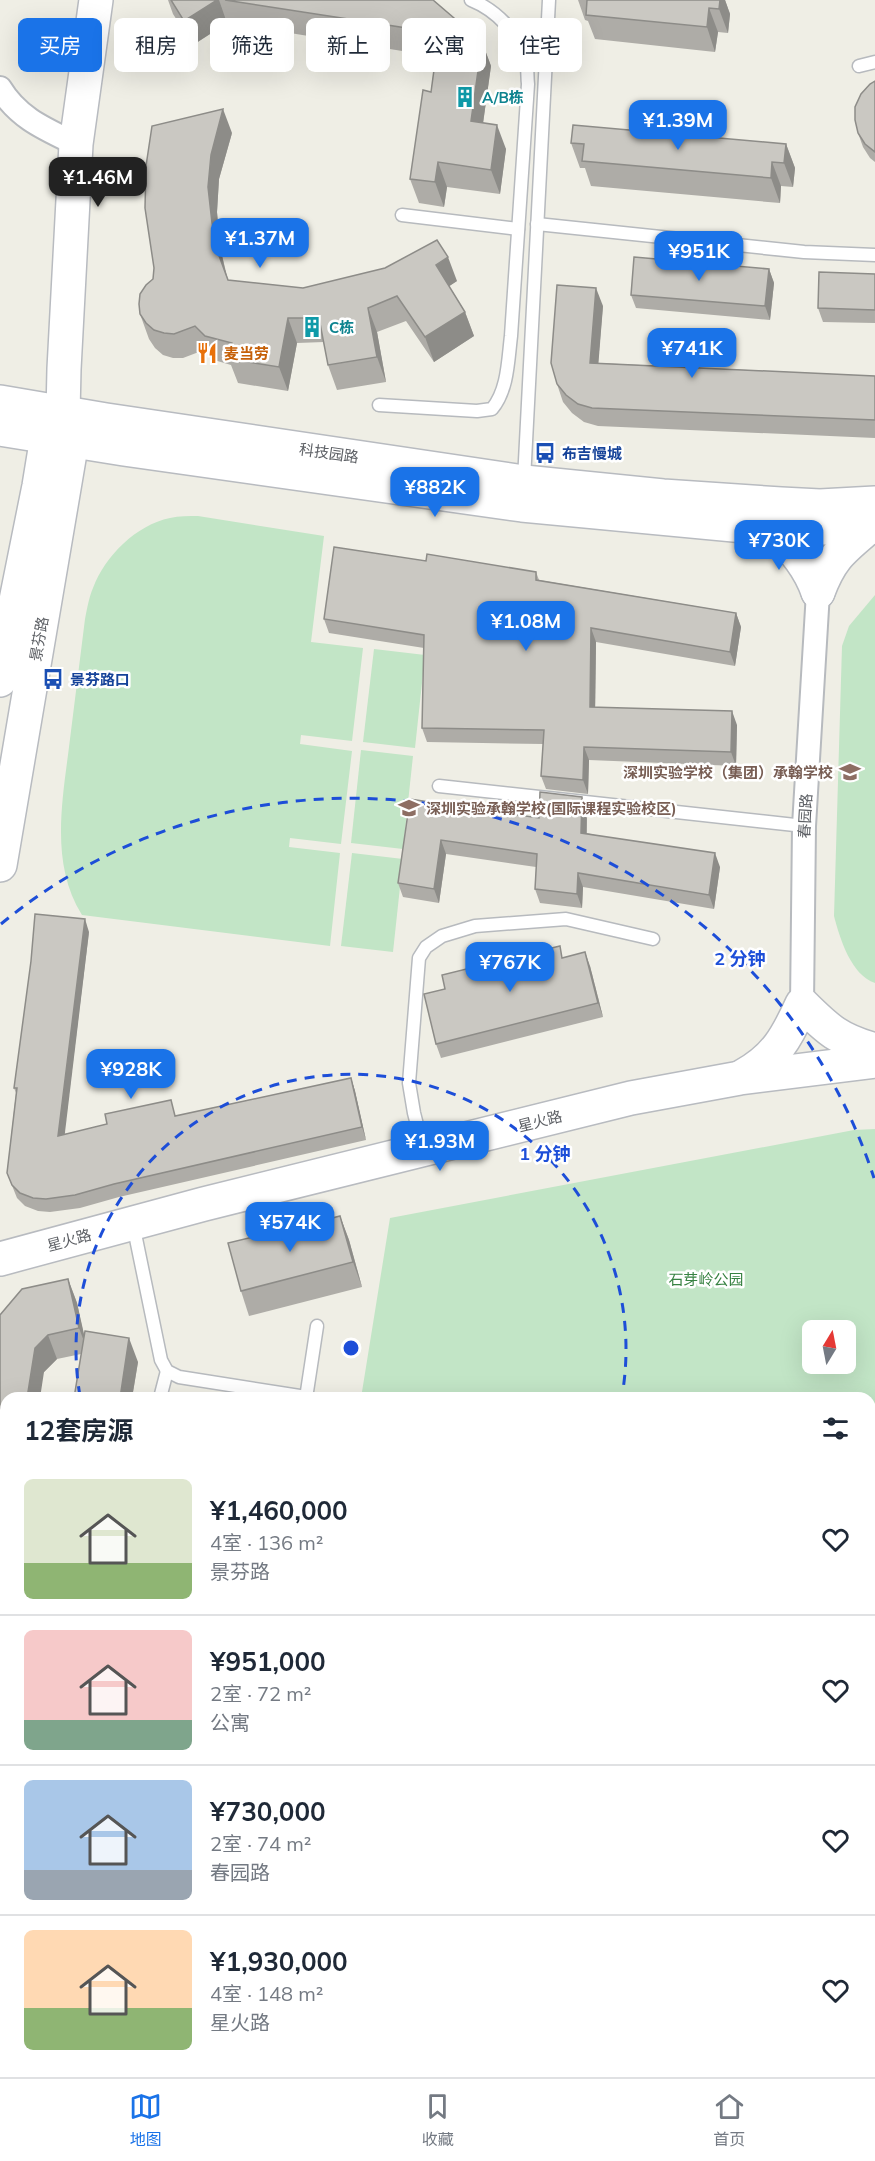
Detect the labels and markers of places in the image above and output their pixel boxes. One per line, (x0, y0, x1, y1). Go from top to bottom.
building icon: A/B栋 (453, 85, 477, 109)
place label: A/B栋 (482, 88, 524, 107)
pin: ¥1.39M (629, 100, 727, 151)
pin: ¥1.46M (49, 157, 147, 208)
pin: ¥1.37M (211, 218, 309, 269)
pin: ¥951K (657, 231, 741, 282)
building icon: C栋 (300, 315, 324, 339)
place label: C栋 (329, 318, 354, 337)
pin: ¥741K (650, 328, 734, 379)
restaurant icon: 麦当劳 (195, 341, 219, 365)
place label: 麦当劳 (224, 344, 269, 363)
bus stop icon: 布吉慢城 (533, 441, 557, 465)
place label: 布吉慢城 (562, 444, 622, 463)
pin: ¥882K (393, 467, 477, 518)
pin: ¥730K (737, 520, 821, 571)
pin: ¥1.08M (477, 601, 575, 652)
bus stop icon: 景芬路口 (41, 667, 65, 691)
place label: 景芬路口 (70, 670, 130, 689)
school or university icon: 深圳实验学校（集团）承翰学校 (838, 760, 862, 784)
place label: 深圳实验学校（集团）承翰学校 (623, 763, 833, 782)
school or university icon: 深圳实验承翰学校(国际课程实验校区) (397, 796, 421, 820)
place label: 深圳实验承翰学校(国际课程实验校区) (426, 799, 677, 818)
pin: ¥767K (468, 942, 552, 993)
pin: ¥928K (89, 1049, 173, 1100)
pin: ¥1.93M (391, 1121, 489, 1172)
pin: ¥574K (248, 1202, 332, 1253)
centre of rings (341, 1338, 361, 1358)

